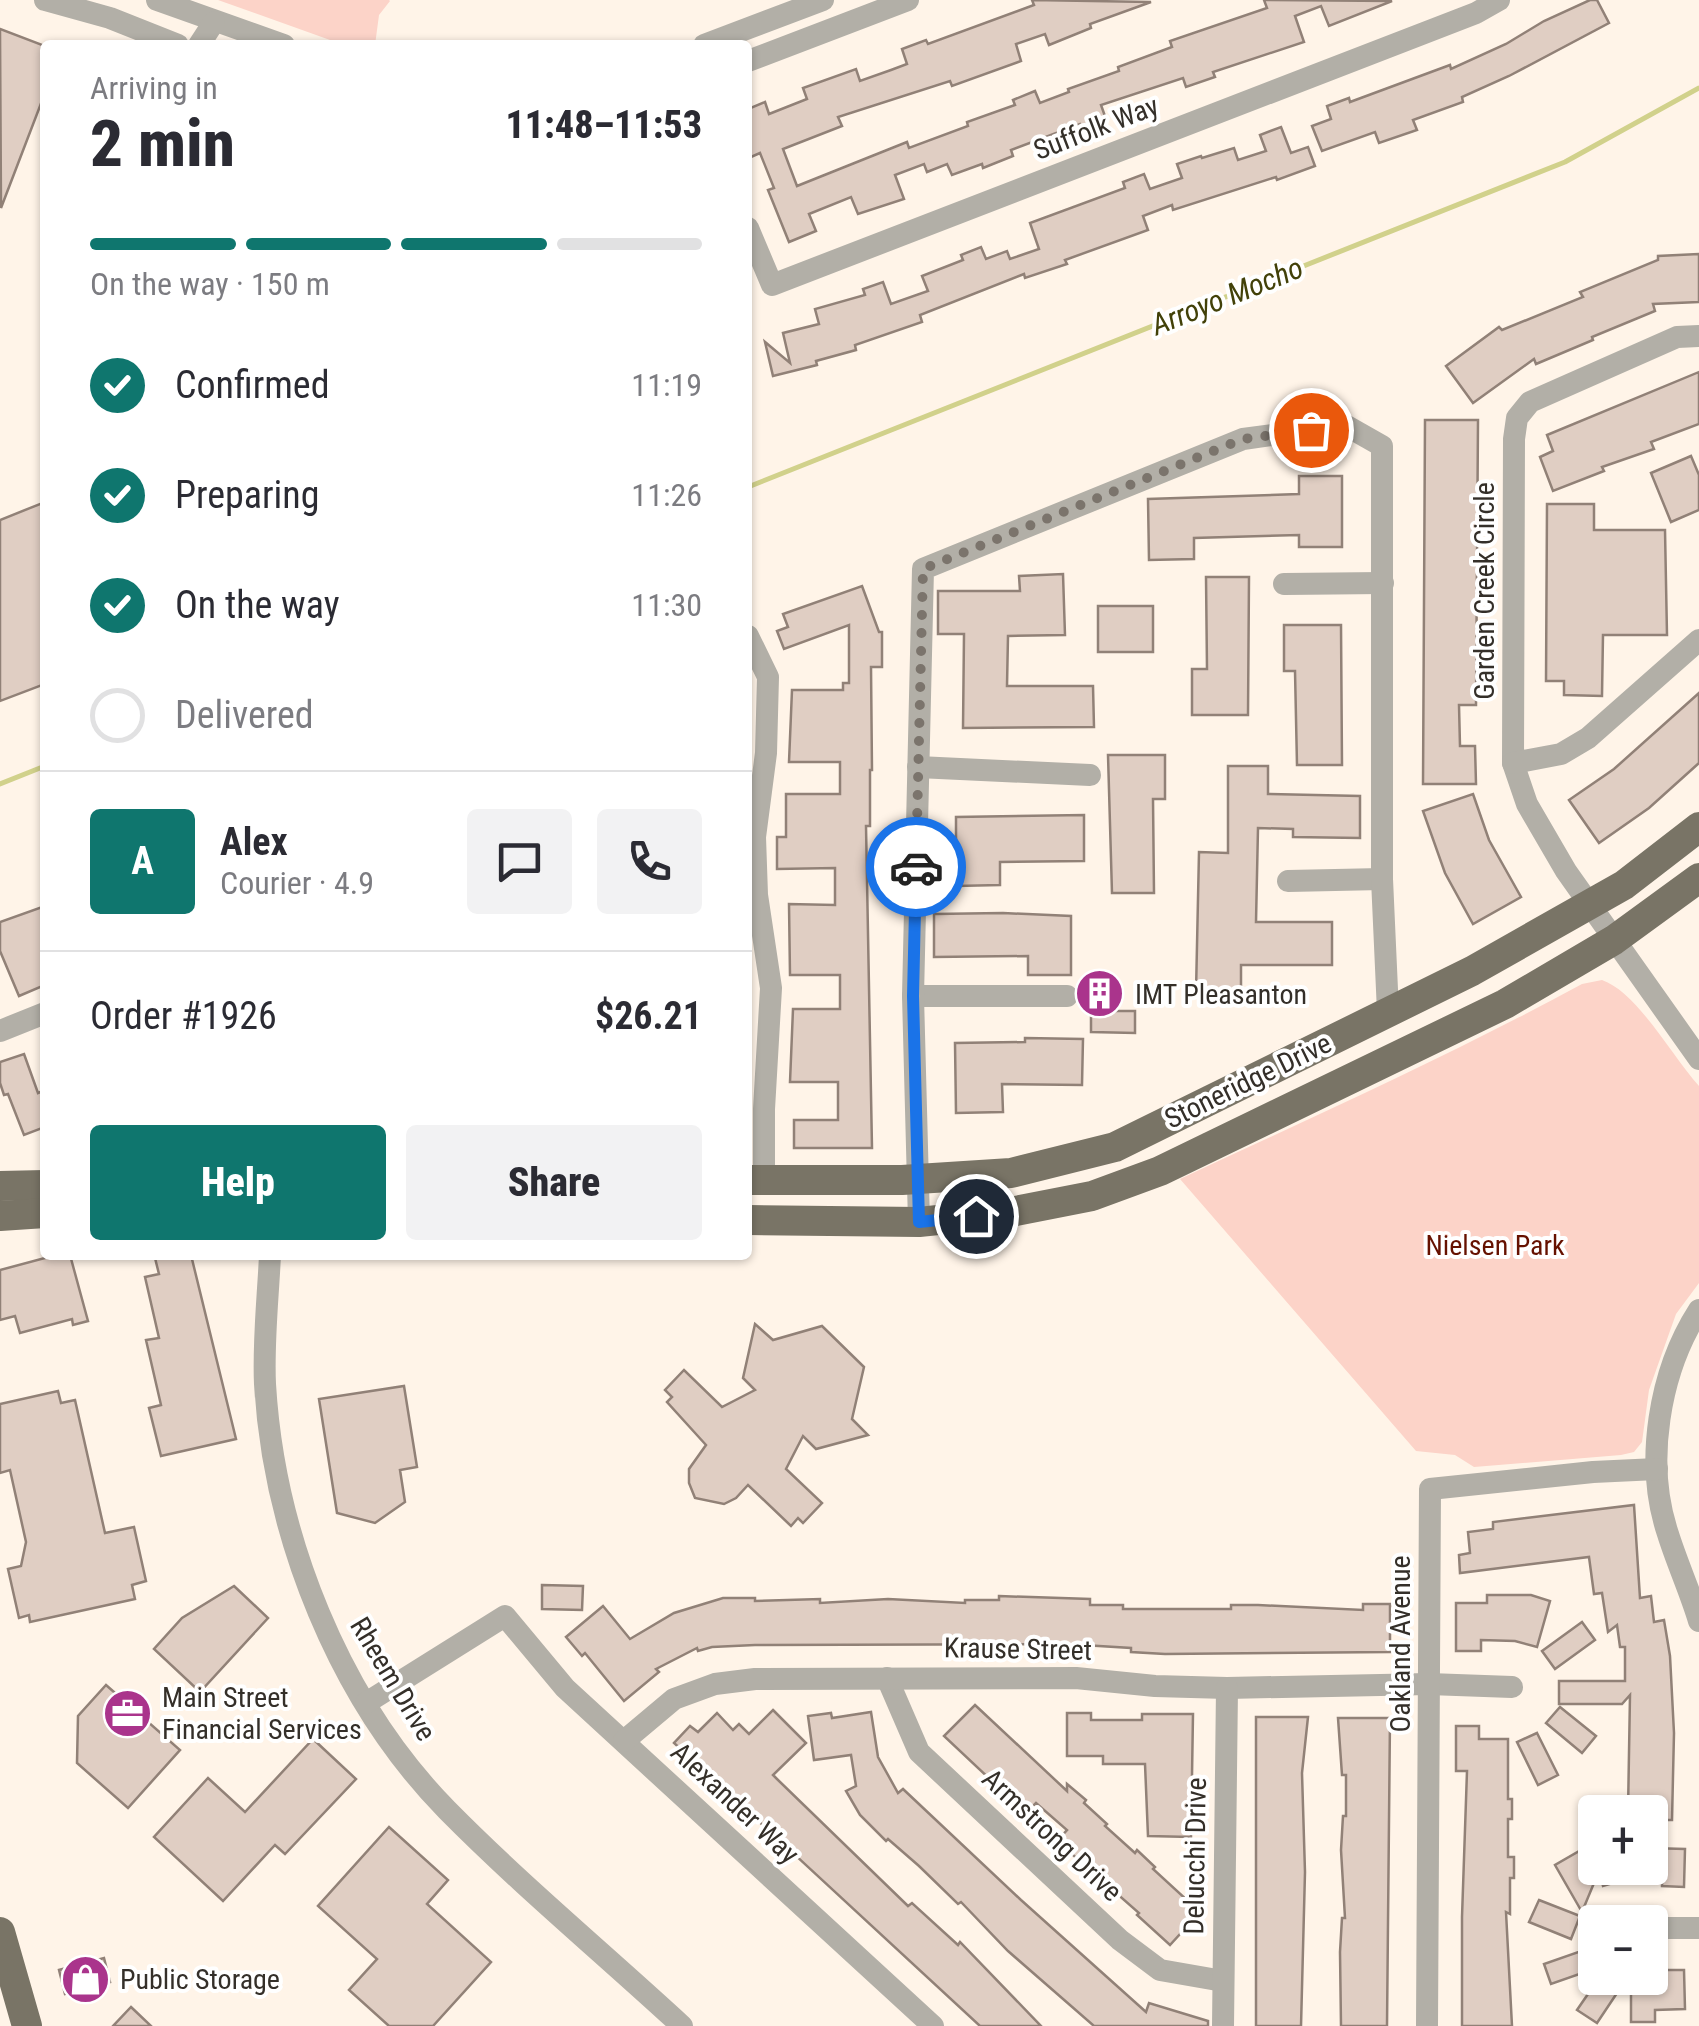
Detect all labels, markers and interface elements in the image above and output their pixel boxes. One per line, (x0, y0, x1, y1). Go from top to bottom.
text: Arriving in (90, 69, 218, 107)
street label: Suffolk Way (1029, 89, 1163, 167)
text: 11:48–11:53 (505, 103, 702, 147)
text: 2 min (90, 106, 235, 182)
water label: Arroyo Mocho (1145, 250, 1308, 343)
text: On the way · 150 m (90, 265, 330, 303)
icon: check (90, 358, 145, 413)
text: Confirmed (175, 363, 330, 407)
text: 11:19 (631, 366, 702, 404)
pin (1269, 388, 1354, 473)
icon: bag (1284, 403, 1339, 458)
icon: check (90, 468, 145, 523)
text: Preparing (175, 473, 320, 517)
text: 11:26 (631, 476, 702, 514)
street label: Garden Creek Circle (1468, 482, 1501, 700)
icon: check (90, 578, 145, 633)
text: On the way (175, 583, 340, 627)
text: 11:30 (631, 586, 702, 624)
text: Delivered (175, 693, 314, 737)
button: chat (467, 809, 572, 914)
button: phone (597, 809, 702, 914)
courier (866, 817, 966, 917)
text: Alex (220, 820, 288, 864)
text: A (131, 839, 154, 883)
icon: car (889, 840, 944, 895)
text: Courier · 4.9 (220, 864, 374, 902)
building icon: IMT Pleasanton (1074, 968, 1126, 1020)
place label: IMT Pleasanton (1135, 978, 1307, 1011)
text: Order #1926 (90, 994, 277, 1038)
text: $26.21 (595, 994, 702, 1038)
street label: Stoneridge Drive (1159, 1026, 1337, 1136)
button: Help (90, 1125, 386, 1240)
button: Share (406, 1125, 702, 1240)
pin (934, 1174, 1019, 1259)
icon: home (949, 1189, 1004, 1244)
park label: Nielsen Park (1425, 1229, 1565, 1262)
street label: Oakland Avenue (1384, 1555, 1417, 1733)
street label: Rheem Drive (343, 1611, 443, 1747)
street label: Krause Street (944, 1631, 1092, 1667)
place label: Main Street Financial Services (162, 1681, 362, 1746)
office icon: Main Street Financial Services (101, 1687, 153, 1739)
street label: Alexander Way (664, 1735, 806, 1871)
street label: Armstrong Drive (975, 1762, 1129, 1908)
street label: Delucchi Drive (1177, 1777, 1213, 1935)
map controls (1578, 1795, 1668, 1995)
button: + (1578, 1795, 1668, 1885)
button: − (1578, 1905, 1668, 1995)
shop icon: Public Storage (59, 1953, 111, 2005)
place label: Public Storage (120, 1963, 280, 1996)

